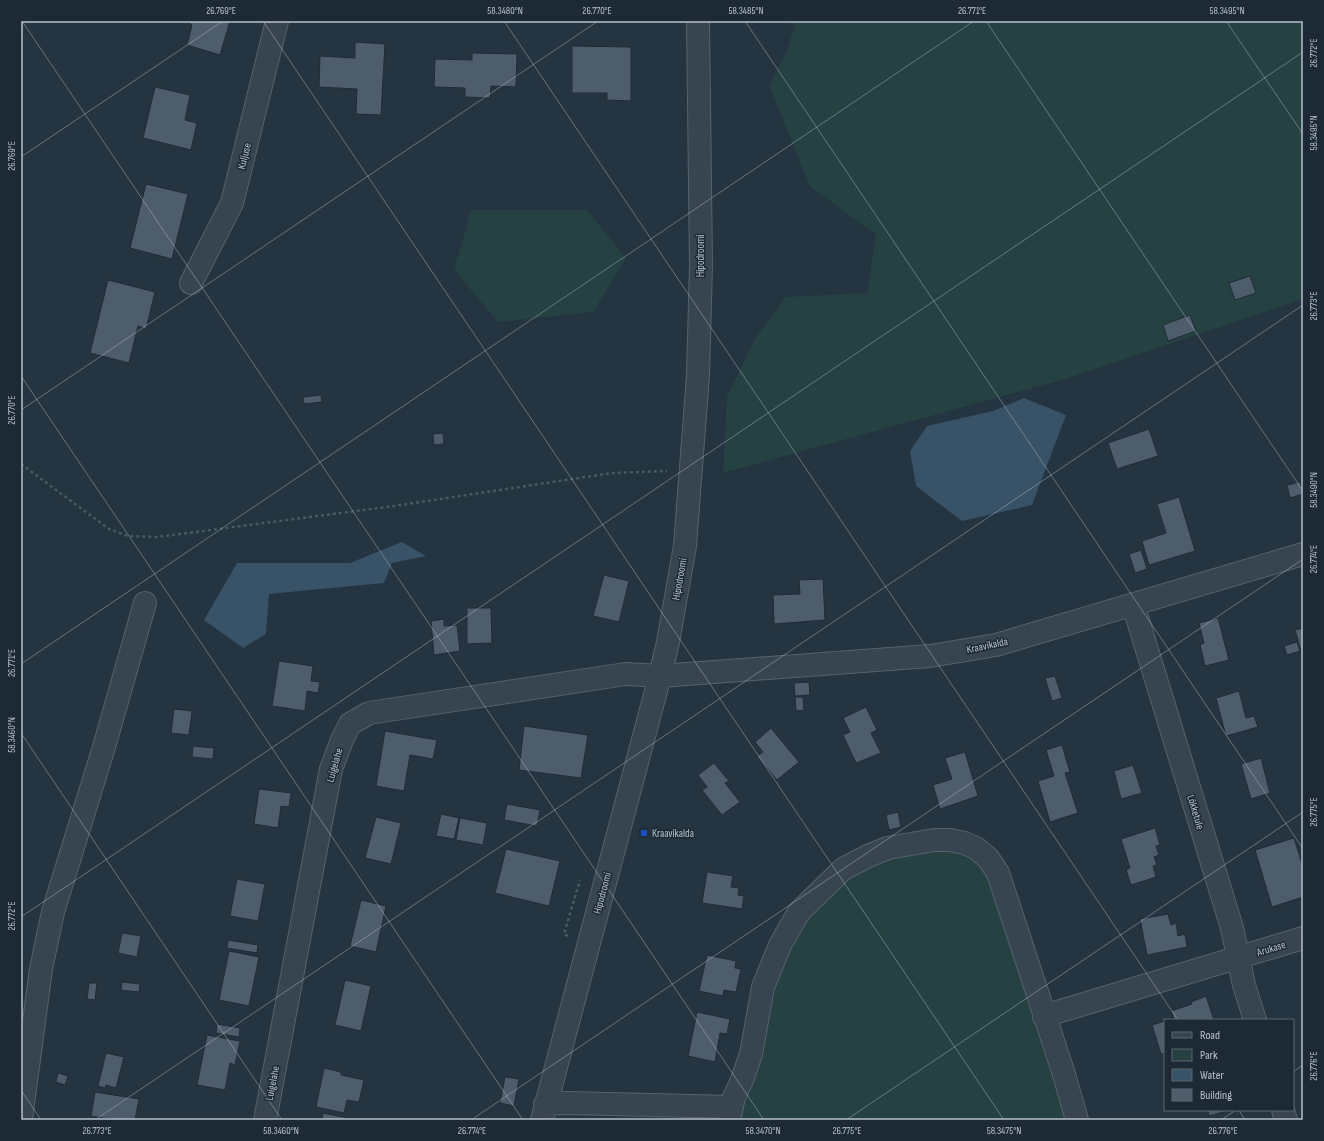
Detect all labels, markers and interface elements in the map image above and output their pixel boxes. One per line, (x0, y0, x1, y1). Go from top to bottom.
text: 26.769°E (206, 5, 236, 17)
text: 58.3480°N (487, 5, 523, 17)
text: 26.770°E (582, 5, 612, 17)
text: 58.3485°N (728, 5, 764, 17)
text: 26.771°E (958, 5, 986, 17)
text: 58.3495°N (1209, 5, 1245, 17)
text: 26.772°E (1308, 38, 1320, 68)
text: 58.3495°N (1308, 115, 1320, 151)
text: 26.769°E (6, 141, 18, 171)
street label: Kuljuse (235, 142, 254, 171)
street label: Hipodroomi (694, 235, 707, 277)
text: 26.773°E (1308, 291, 1320, 321)
text: 26.770°E (6, 395, 18, 425)
text: 58.3490°N (1308, 472, 1320, 508)
text: 26.774°E (1308, 545, 1320, 573)
street label: Hipodroomi (669, 557, 690, 601)
street label: Kraavikalda (965, 635, 1009, 656)
text: 26.771°E (6, 649, 18, 677)
text: 58.3460°N (6, 717, 18, 753)
street label: Luigelahe (323, 747, 346, 784)
street label: Lõkketule (1184, 793, 1207, 831)
text: 26.775°E (1308, 798, 1320, 826)
place label: Kraavikalda (652, 827, 694, 840)
marker: Kraavikalda (639, 828, 649, 838)
street label: Hipodroomi (591, 871, 614, 915)
text: 26.772°E (6, 901, 18, 931)
street label: Arukase (1254, 938, 1287, 959)
legend (1164, 1019, 1294, 1111)
text: Road (1200, 1028, 1220, 1043)
text: Park (1200, 1048, 1218, 1063)
text: 26.776°E (1308, 1051, 1320, 1081)
street label: Luigelahe (263, 1065, 282, 1101)
text: Water (1200, 1068, 1224, 1083)
text: Building (1200, 1088, 1232, 1103)
text: 26.773°E (82, 1125, 112, 1137)
text: 58.3460°N (263, 1125, 299, 1137)
text: 26.774°E (458, 1125, 486, 1137)
text: 58.3470°N (745, 1125, 781, 1137)
text: 26.775°E (833, 1125, 861, 1137)
text: 58.3475°N (987, 1125, 1021, 1137)
text: 26.776°E (1208, 1125, 1238, 1137)

